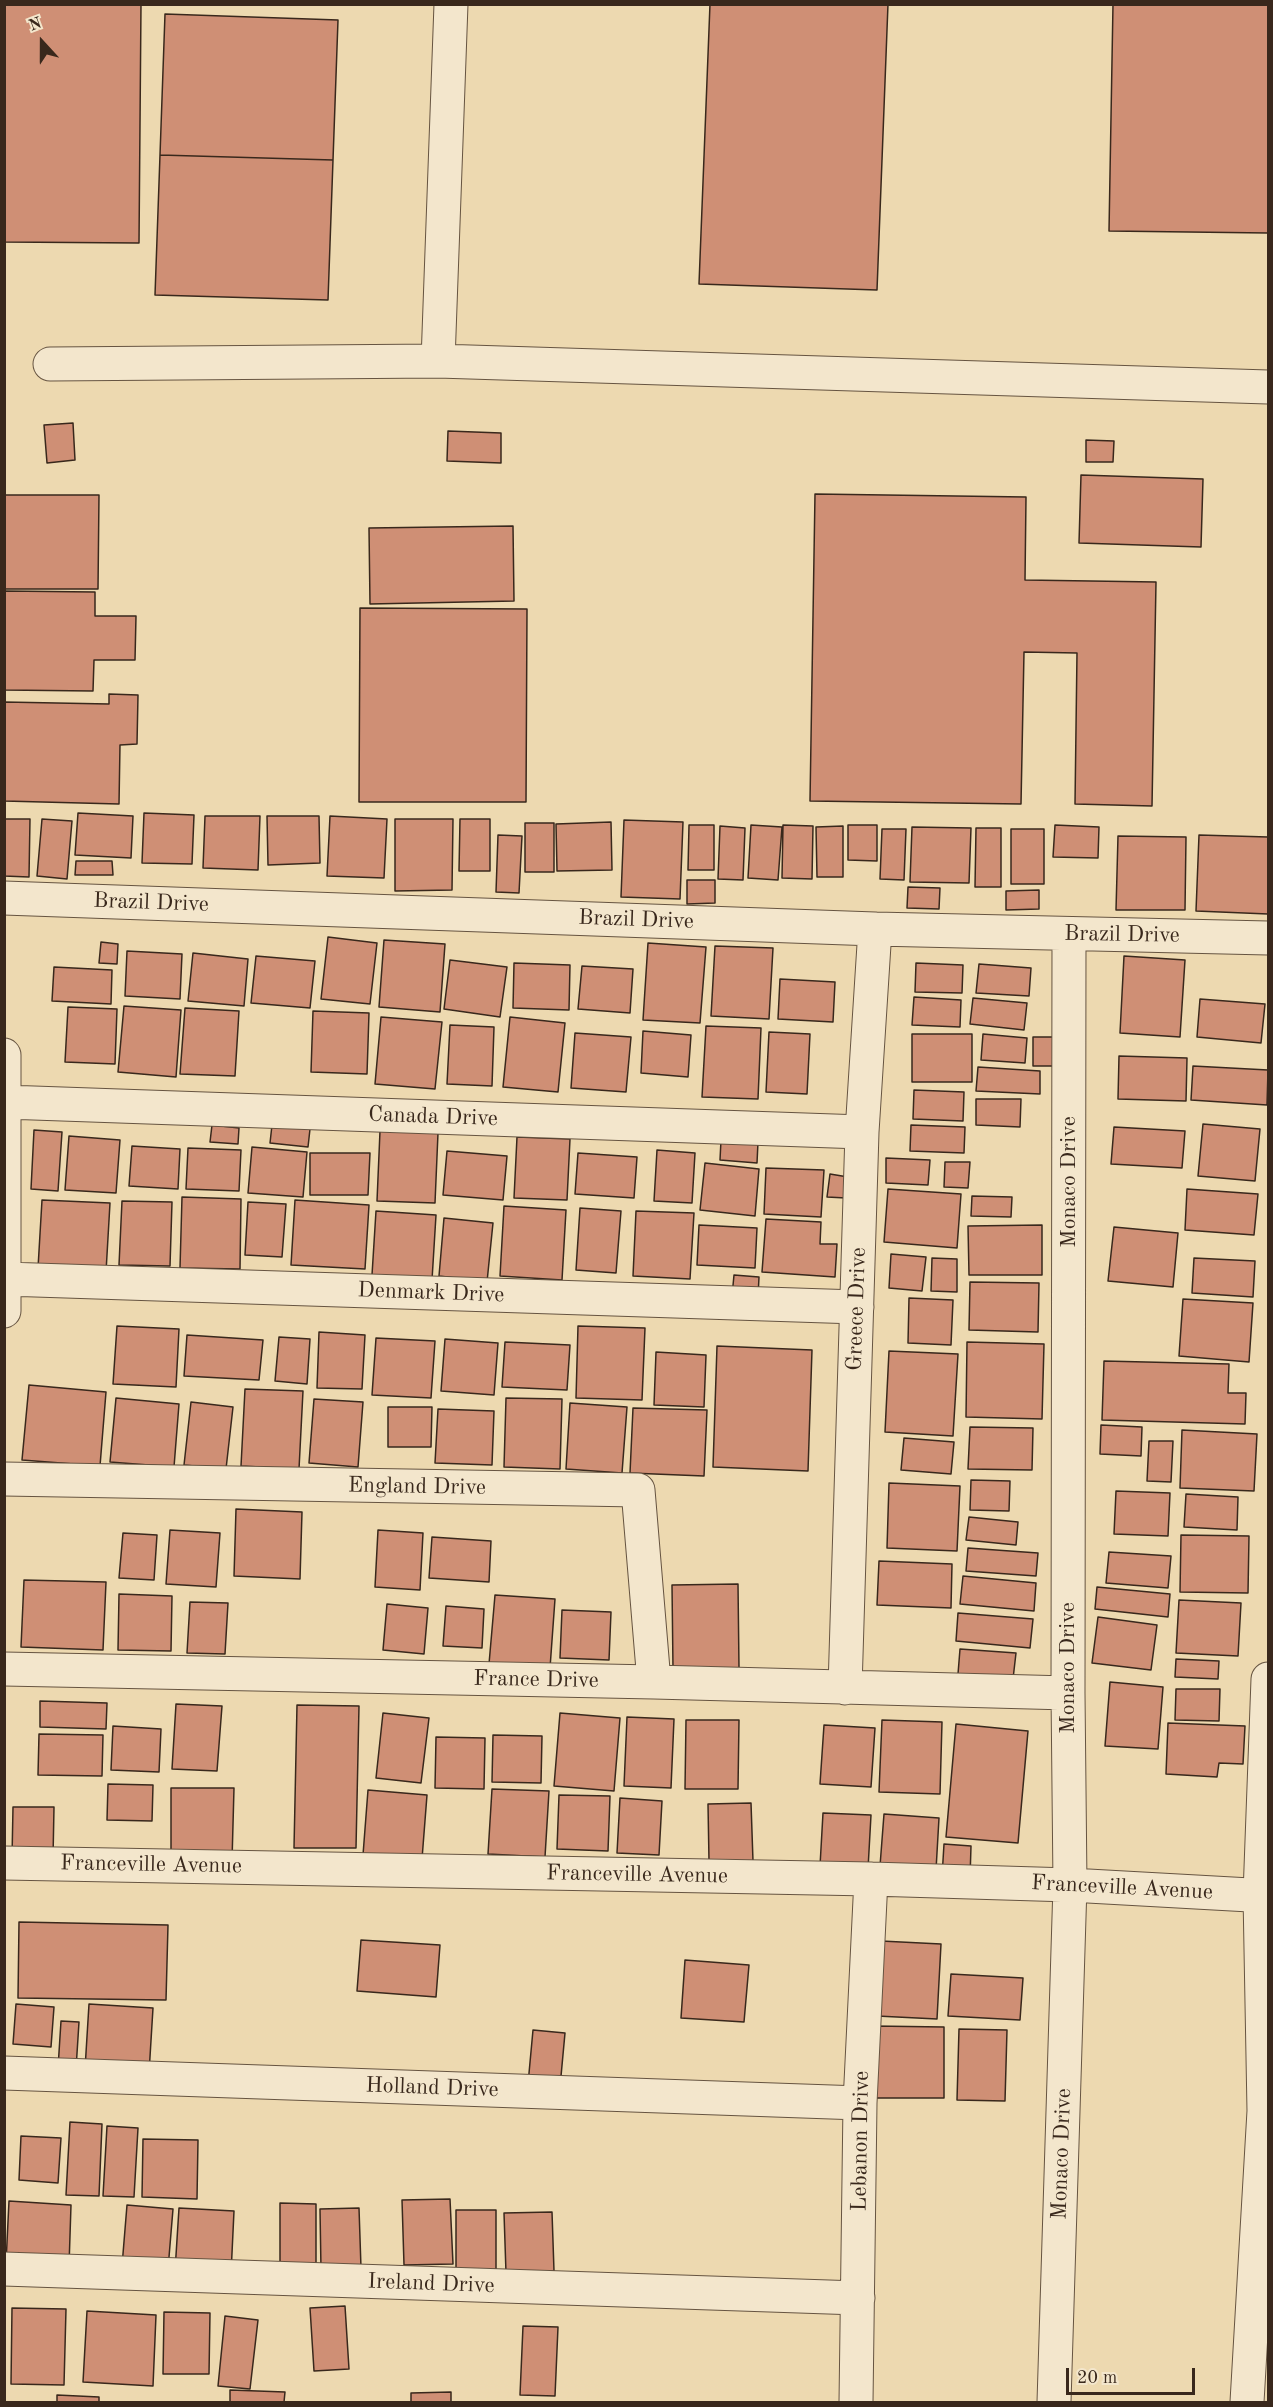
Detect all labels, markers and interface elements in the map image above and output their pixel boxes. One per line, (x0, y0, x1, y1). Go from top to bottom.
north arrow (12, 12, 72, 72)
text: N (27, 16, 44, 35)
street label: Brazil Drive (93, 888, 209, 918)
street label: Brazil Drive (578, 905, 694, 935)
street label: Brazil Drive (1064, 921, 1180, 949)
street label: Canada Drive (368, 1102, 498, 1132)
street label: Monaco Drive (1056, 1116, 1082, 1248)
street label: Greece Drive (842, 1247, 872, 1371)
street label: Denmark Drive (357, 1277, 505, 1309)
street label: England Drive (348, 1473, 486, 1501)
street label: Monaco Drive (1055, 1602, 1081, 1734)
street label: France Drive (473, 1666, 599, 1694)
street label: Franceville Avenue (60, 1850, 242, 1880)
street label: Franceville Avenue (546, 1860, 728, 1890)
street label: Franceville Avenue (1030, 1870, 1214, 1906)
street label: Lebanon Drive (847, 2070, 875, 2212)
street label: Holland Drive (365, 2072, 499, 2104)
street label: Monaco Drive (1047, 2088, 1077, 2220)
street label: Ireland Drive (367, 2269, 495, 2299)
scale bar (1069, 2356, 1198, 2394)
text: 20 m (1077, 2369, 1117, 2387)

